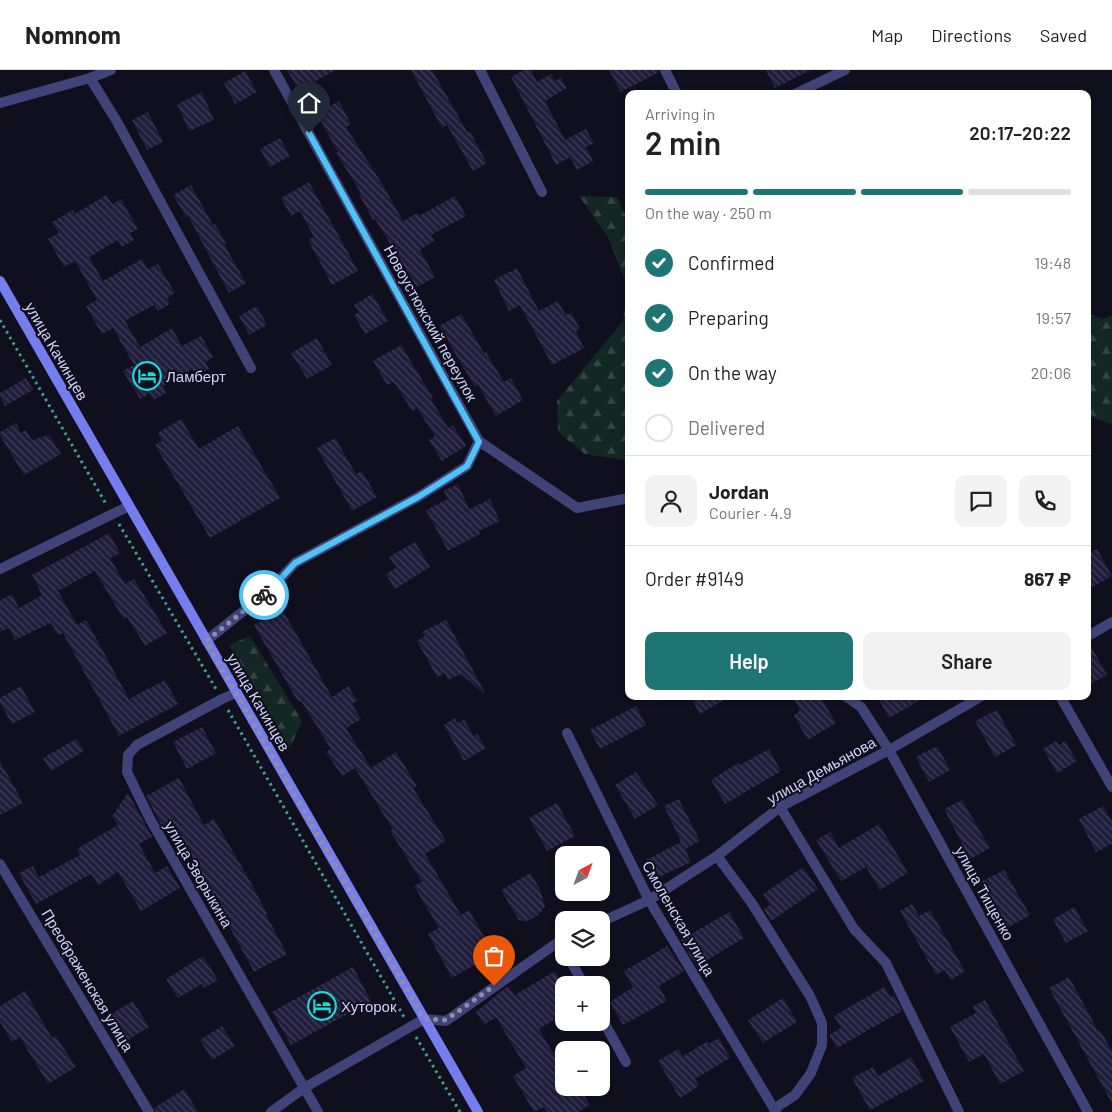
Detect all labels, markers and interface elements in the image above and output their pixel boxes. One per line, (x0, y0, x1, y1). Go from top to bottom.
text: Nomnom (25, 20, 121, 49)
text: Map (871, 24, 903, 46)
text: Directions (931, 24, 1012, 46)
text: Saved (1040, 24, 1087, 46)
pin (288, 82, 330, 133)
icon: home (295, 89, 323, 117)
text: Arriving in (645, 104, 715, 123)
text: 20:17–20:22 (969, 121, 1071, 144)
text: 2 min (645, 123, 721, 161)
text: On the way · 250 m (645, 203, 772, 222)
street label: Новоустюжский переулок (381, 242, 482, 405)
icon: check (645, 249, 673, 277)
text: Confirmed (688, 251, 775, 274)
text: 19:48 (1034, 253, 1071, 272)
street label: улица Качинцев (22, 299, 92, 403)
icon: check (645, 304, 673, 332)
text: Preparing (688, 306, 769, 329)
text: 19:57 (1036, 308, 1071, 327)
icon: check (645, 359, 673, 387)
hotel icon: Ламберт (132, 361, 162, 391)
text: On the way (688, 361, 777, 384)
text: 20:06 (1031, 363, 1071, 382)
place label: Ламберт (166, 367, 226, 385)
text: Delivered (688, 416, 765, 439)
button: person (645, 475, 697, 527)
button: chat (955, 475, 1007, 527)
button: phone (1019, 475, 1071, 527)
text: Jordan (709, 480, 769, 503)
text: Courier · 4.9 (709, 503, 792, 522)
text: Order #9149 (645, 567, 744, 590)
text: 867 ₽ (1024, 567, 1071, 590)
courier (239, 570, 289, 620)
icon: bike (250, 581, 278, 609)
button: Help (645, 632, 853, 690)
button: Share (863, 632, 1071, 690)
street label: улица Качинцев (224, 650, 294, 754)
street label: улица Демьянова (763, 732, 879, 807)
street label: улица Зворыкина (161, 817, 237, 931)
street label: улица Тищенко (952, 843, 1018, 943)
north arrow (555, 846, 610, 901)
map controls (555, 846, 610, 1096)
street label: Смоленская улица (639, 857, 720, 979)
street label: Преображенская улица (38, 906, 138, 1055)
button: layers (555, 911, 610, 966)
pin (473, 935, 515, 986)
icon: bag (480, 942, 508, 970)
button: + (555, 976, 610, 1031)
hotel icon: Хуторок (307, 991, 337, 1021)
place label: Хуторок (341, 997, 397, 1015)
button: − (555, 1041, 610, 1096)

